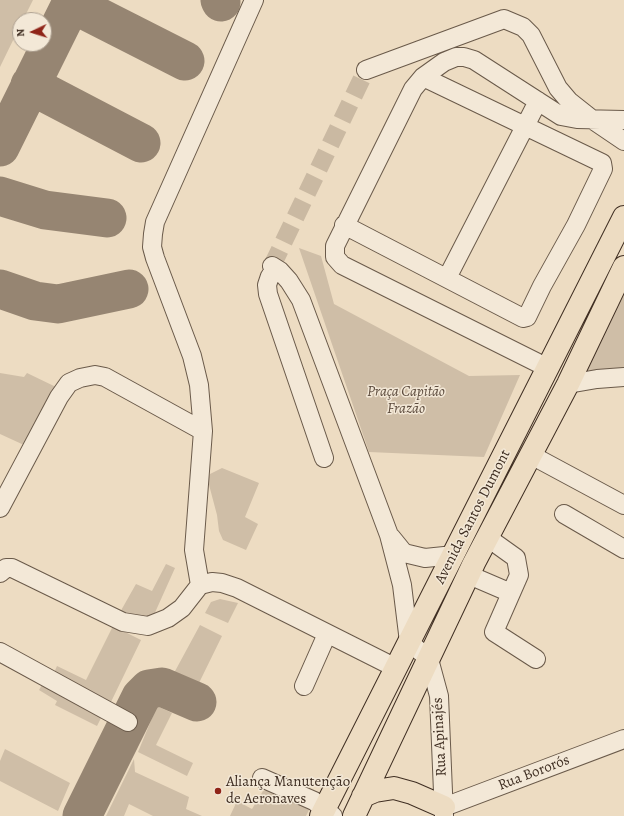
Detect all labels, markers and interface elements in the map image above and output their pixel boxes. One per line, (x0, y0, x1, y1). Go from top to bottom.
north arrow (12, 12, 52, 52)
text: N (13, 28, 28, 37)
park label: Praça Capitão Frazão (367, 383, 445, 418)
street label: Avenida Santos Dumont (431, 447, 515, 587)
street label: Rua Apinajés (429, 697, 451, 777)
street label: Rua Bororós (496, 751, 572, 795)
place label: Aliança Manutenção de Aeronaves (226, 773, 350, 808)
marker: Aliança Manutenção de Aeronaves (213, 786, 223, 796)

